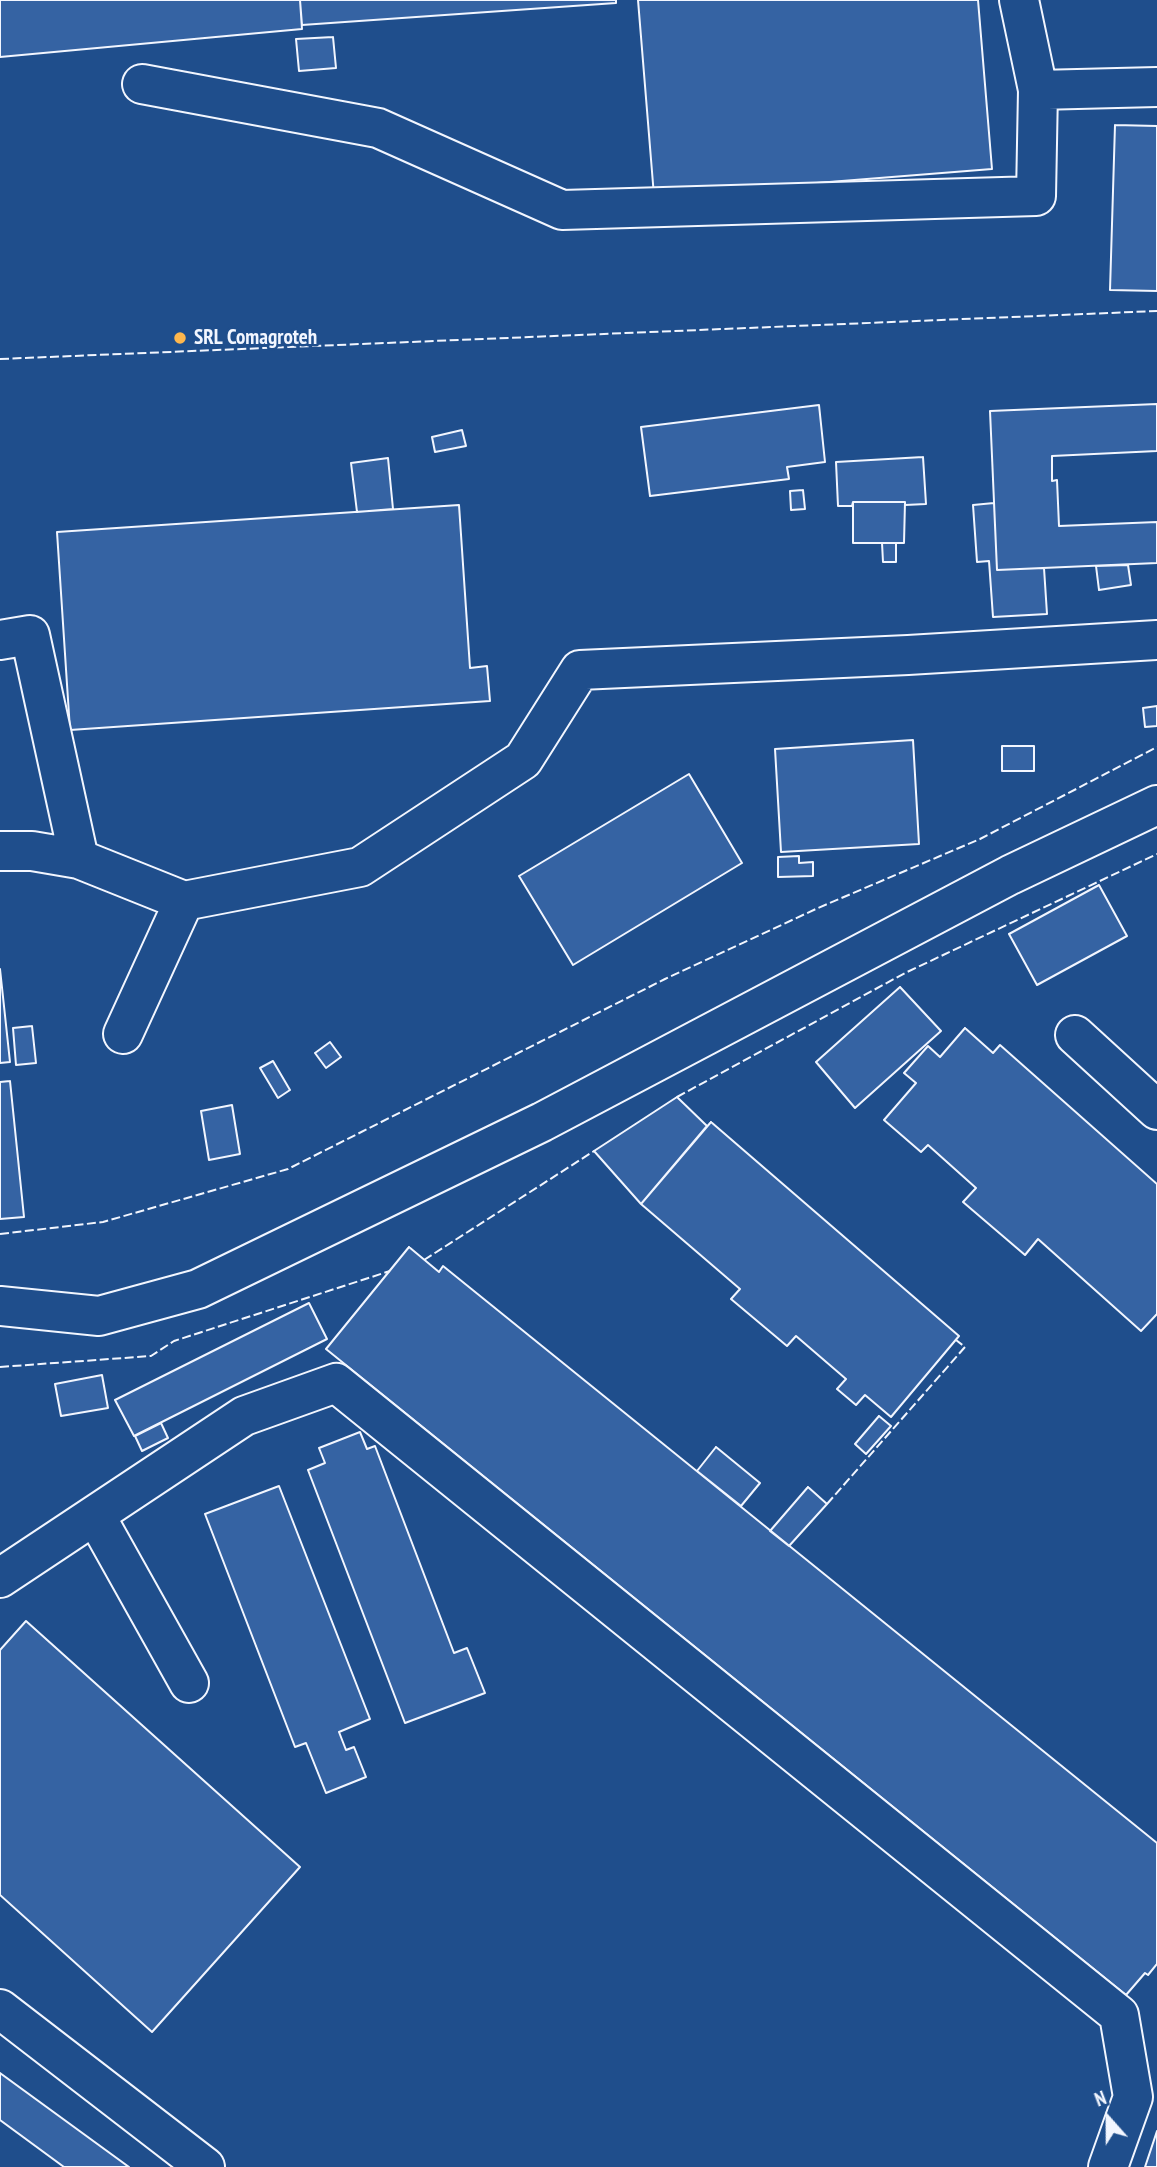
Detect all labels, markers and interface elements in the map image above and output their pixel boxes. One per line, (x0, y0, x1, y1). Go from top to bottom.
place label: SRL Comagroteh (194, 325, 317, 351)
marker: SRL Comagroteh (172, 330, 188, 346)
north arrow (1073, 2083, 1143, 2153)
text: N (1091, 2085, 1110, 2111)

